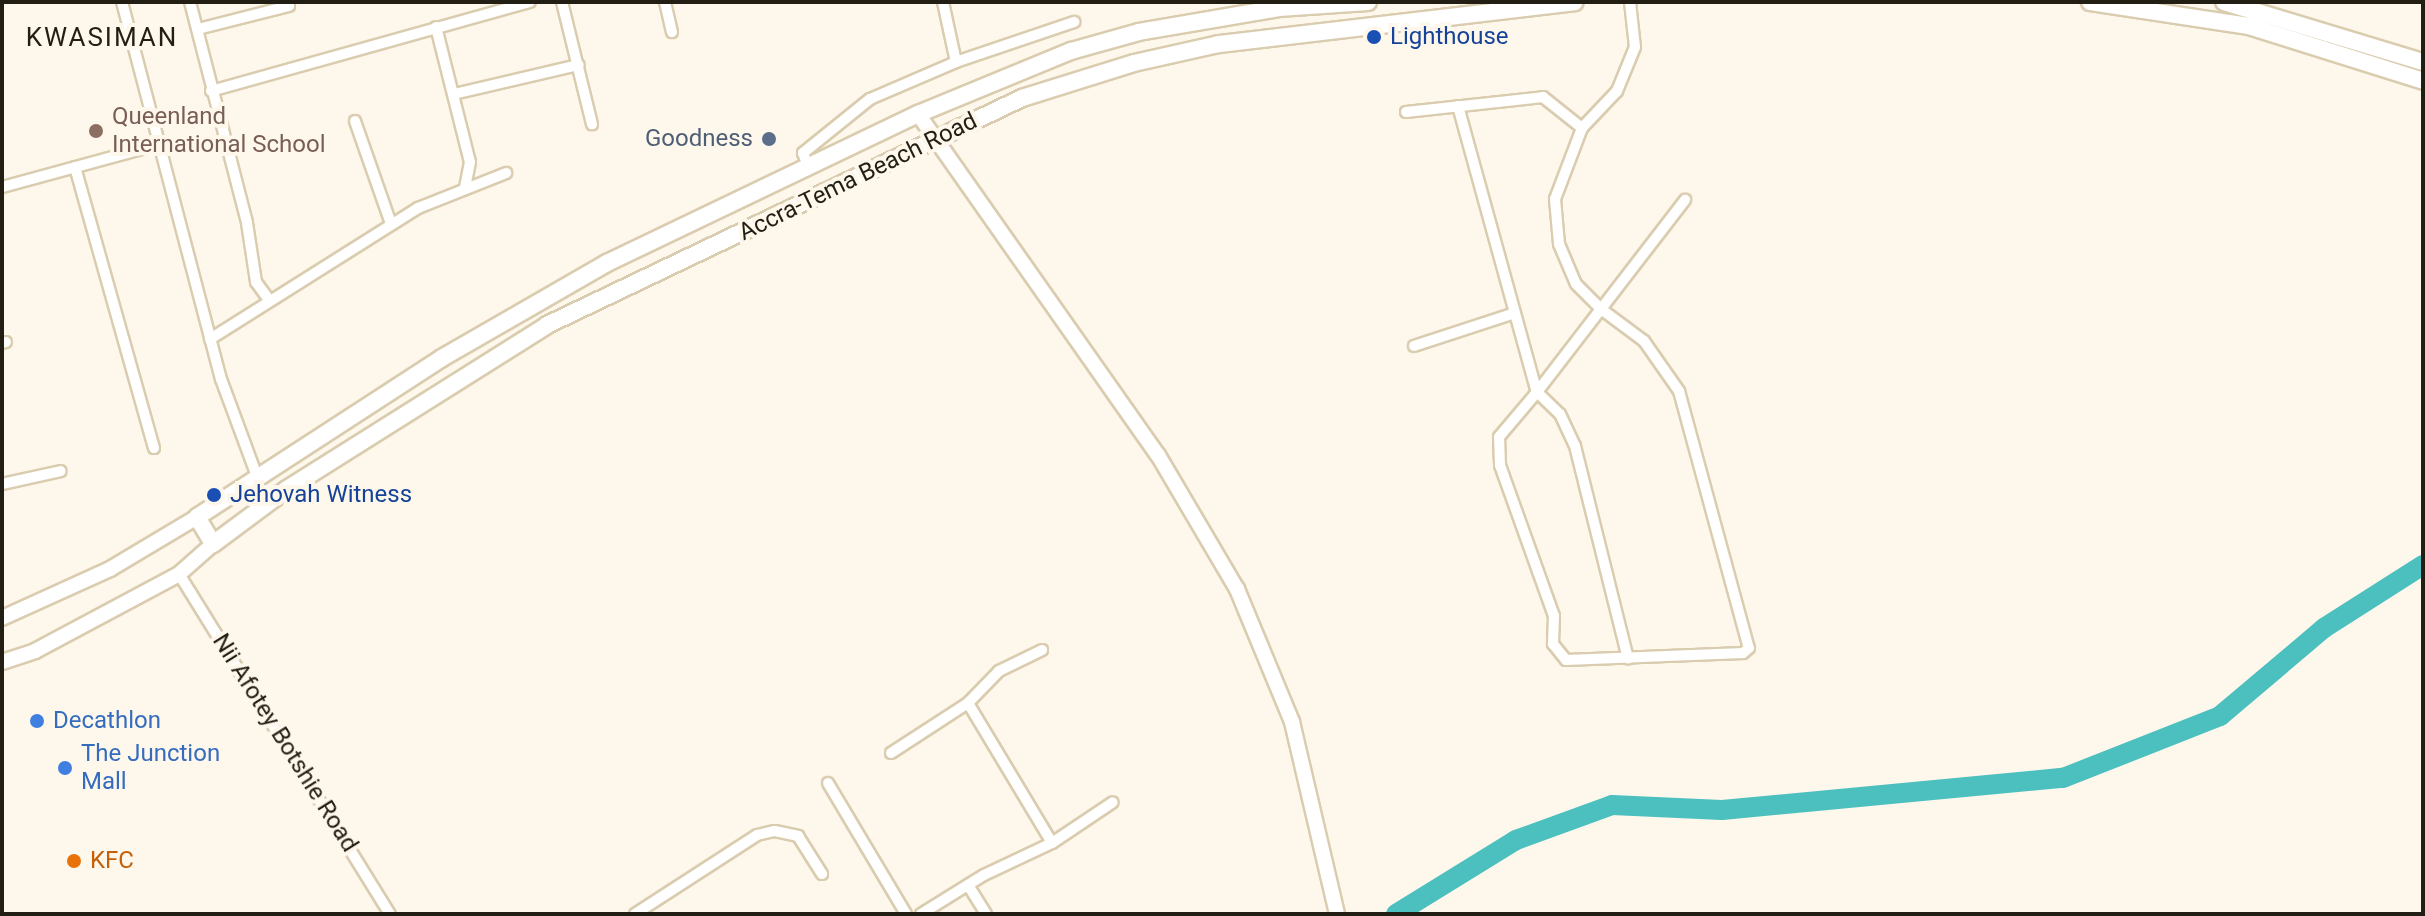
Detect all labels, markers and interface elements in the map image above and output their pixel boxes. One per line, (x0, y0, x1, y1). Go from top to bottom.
district label: KWASIMAN (26, 22, 178, 54)
place label: Lighthouse (1390, 23, 1509, 51)
marker: Lighthouse (1365, 28, 1383, 46)
place label: Queenland International School (112, 103, 326, 159)
street label: Accra-Tema Beach Road (734, 107, 982, 247)
marker: Queenland International School (87, 122, 105, 140)
place label: Goodness (645, 125, 753, 153)
marker: Goodness (760, 130, 778, 148)
place label: Jehovah Witness (230, 481, 412, 509)
marker: Jehovah Witness (205, 486, 223, 504)
street label: Nii Afotey Botshie Road (206, 629, 364, 857)
place label: Decathlon (53, 707, 161, 735)
marker: Decathlon (28, 712, 46, 730)
place label: The Junction Mall (81, 740, 220, 796)
marker: The Junction Mall (56, 759, 74, 777)
place label: KFC (90, 847, 134, 875)
marker: KFC (65, 852, 83, 870)

